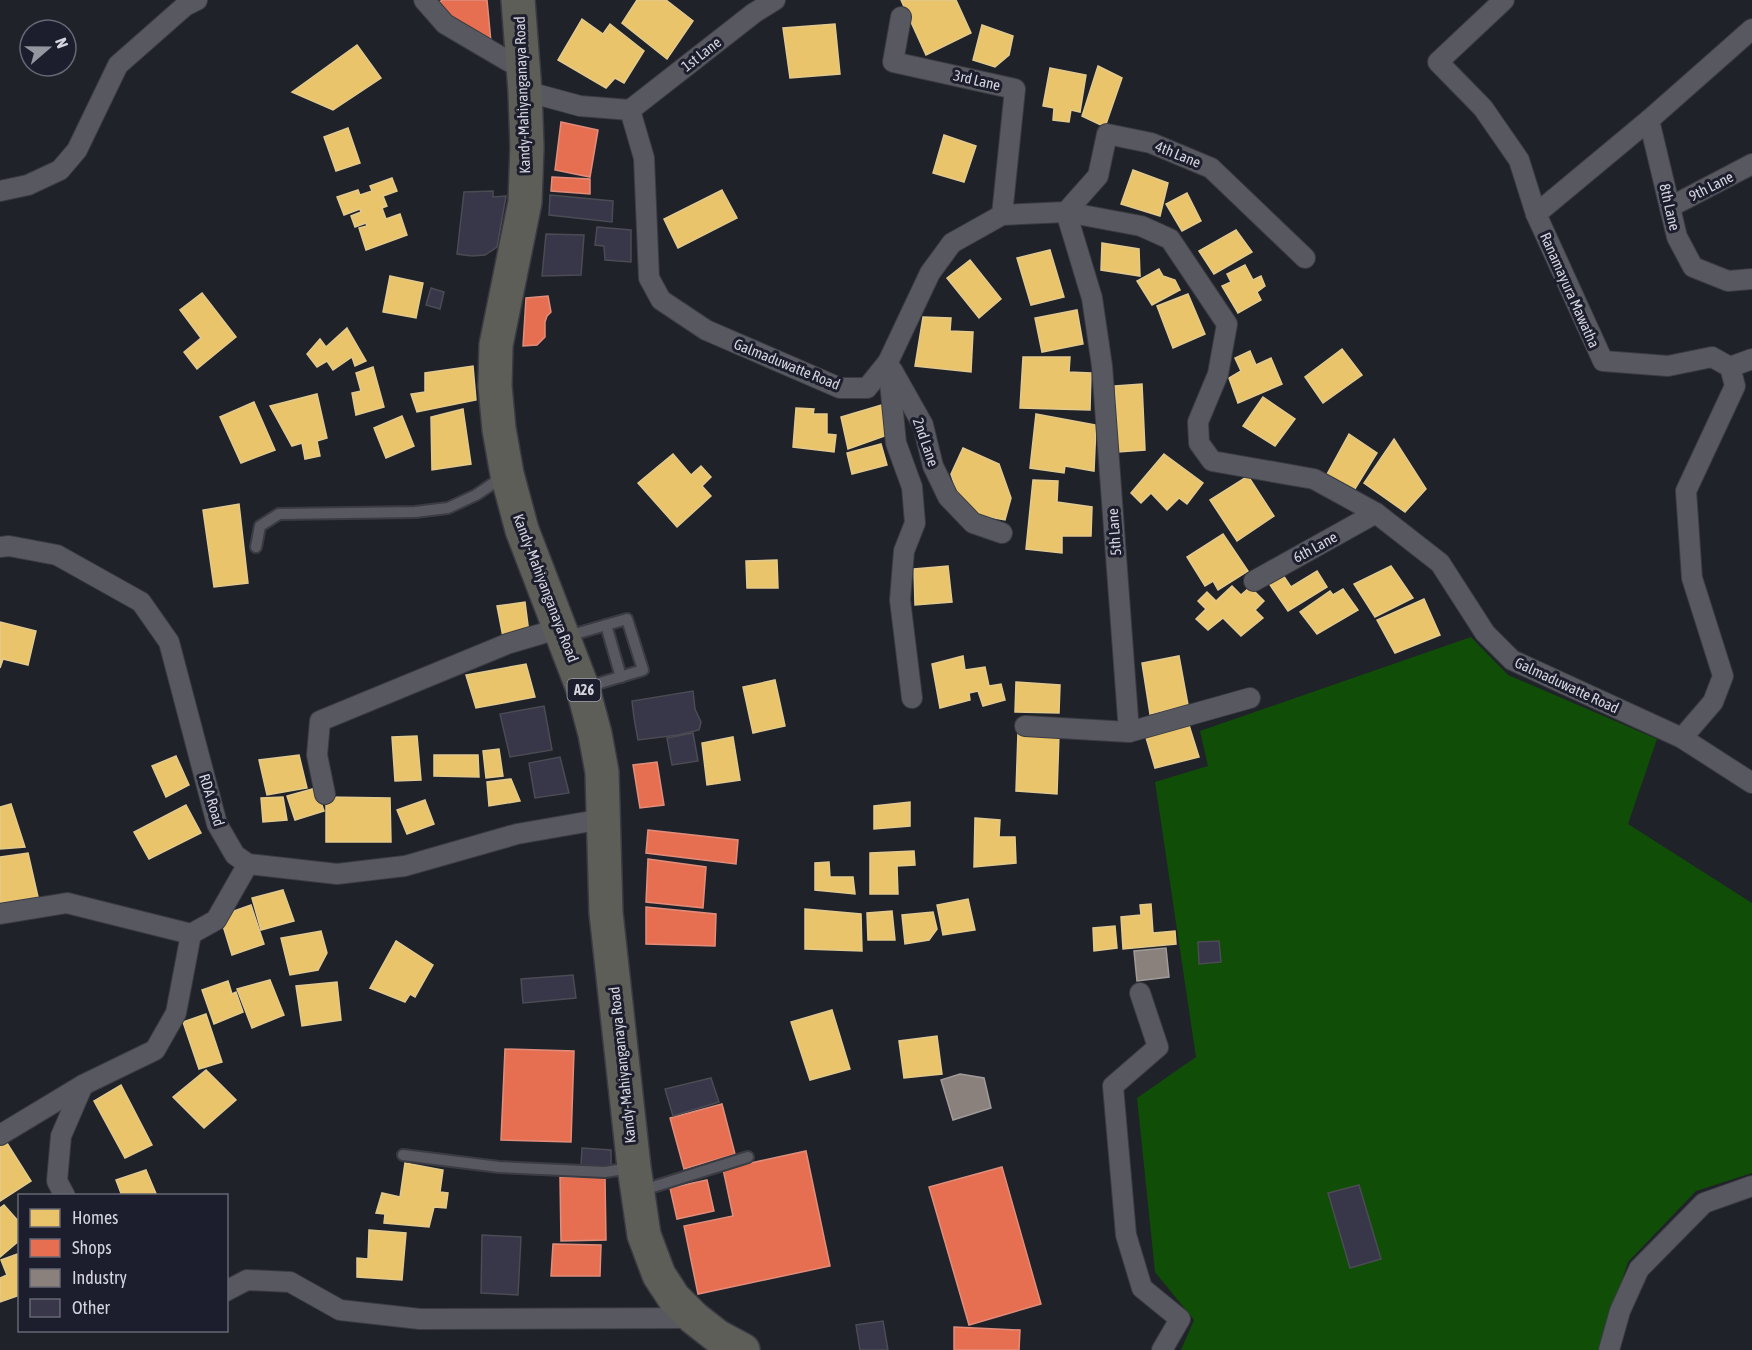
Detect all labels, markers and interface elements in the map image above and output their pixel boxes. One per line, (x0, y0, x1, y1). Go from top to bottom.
street label: Kandy-Mahiyanganaya Road (511, 16, 533, 174)
north arrow (18, 18, 78, 78)
street label: 1st Lane (678, 33, 724, 75)
text: N (52, 35, 72, 50)
street label: 3rd Lane (952, 66, 1002, 94)
street label: 4th Lane (1153, 137, 1203, 171)
street label: 9th Lane (1686, 168, 1736, 204)
street label: 8th Lane (1656, 182, 1684, 232)
street label: Ranamayura Mawatha (1537, 230, 1603, 350)
street label: Galmaduwatte Road (732, 335, 842, 393)
street label: 2nd Lane (910, 415, 942, 469)
street label: 5th Lane (1104, 507, 1124, 556)
street label: Kandy-Mahiyanganaya Road (510, 511, 582, 665)
street label: 6th Lane (1290, 528, 1340, 566)
street label: Galmaduwatte Road (1512, 653, 1622, 717)
road number: A26 (568, 679, 600, 701)
street label: RDA Road (196, 772, 228, 828)
street label: Kandy-Mahiyanganaya Road (605, 986, 639, 1144)
legend (18, 1194, 228, 1332)
text: Homes (72, 1207, 118, 1228)
text: Shops (72, 1237, 112, 1258)
text: Industry (72, 1267, 127, 1288)
text: Other (72, 1297, 111, 1318)

